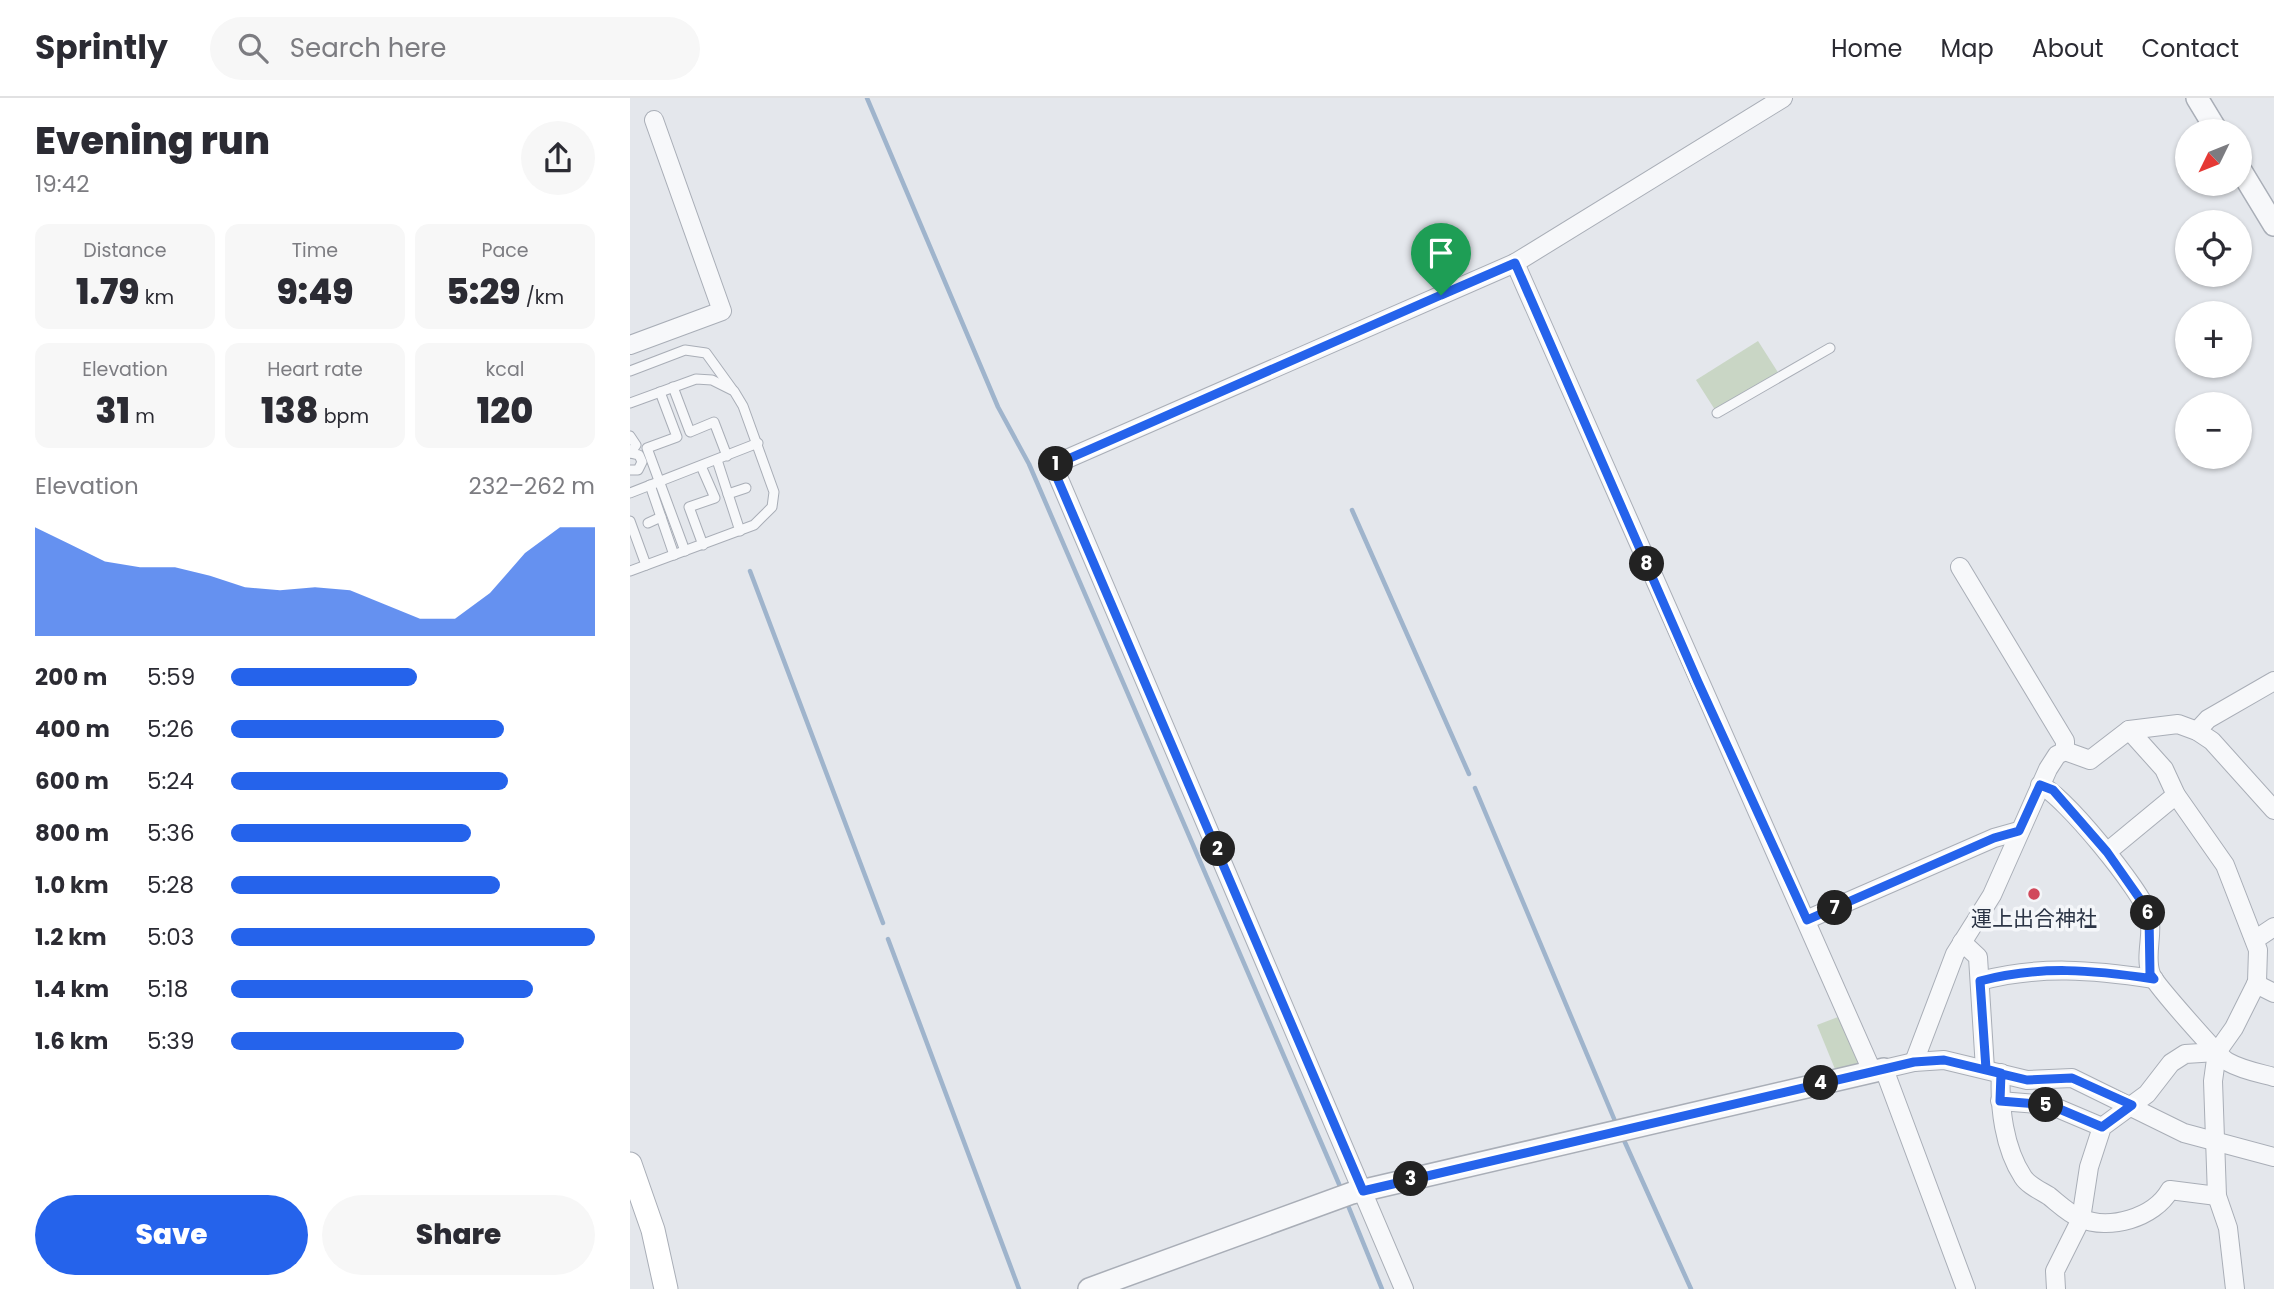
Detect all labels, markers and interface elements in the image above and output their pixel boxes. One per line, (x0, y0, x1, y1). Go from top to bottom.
search box (210, 17, 700, 80)
text: Sprintly (35, 24, 168, 71)
icon: search (234, 29, 272, 67)
text: Search here (290, 30, 446, 66)
text: Home (1831, 32, 1903, 65)
text: Map (1941, 32, 1994, 65)
text: About (2032, 32, 2103, 65)
text: Contact (2141, 32, 2239, 65)
text: Evening run (35, 114, 270, 167)
north arrow (2175, 119, 2252, 196)
map controls (2175, 119, 2252, 469)
button: share (521, 121, 595, 195)
text: 19:42 (35, 168, 89, 200)
button: locate (2175, 210, 2252, 287)
pin (1411, 223, 1471, 295)
icon: arrive (1422, 234, 1460, 272)
text: Distance (83, 237, 167, 264)
text: Time (292, 237, 338, 264)
text: Pace (481, 237, 529, 264)
text: 1.79 (76, 267, 140, 316)
text: 9:49 (276, 267, 354, 316)
text: 5:29 (446, 267, 521, 316)
text: km (140, 284, 174, 311)
text: /km (521, 284, 564, 311)
button: + (2175, 301, 2252, 378)
text: Elevation (82, 356, 168, 383)
text: Heart rate (267, 356, 363, 383)
text: kcal (486, 356, 524, 383)
text: 31 (95, 386, 130, 435)
text: 138 (261, 386, 319, 435)
text: 120 (477, 386, 533, 435)
button: − (2175, 392, 2252, 469)
text: m (130, 403, 155, 430)
text: bpm (319, 403, 369, 430)
pin: 1 (1038, 446, 1074, 482)
text: 1 (1052, 450, 1059, 477)
text: Elevation (35, 470, 139, 502)
text: 232–262 m (469, 470, 595, 502)
pin: 8 (1630, 546, 1664, 582)
text: 8 (1640, 550, 1653, 577)
text: 200 m (35, 661, 107, 693)
text: 5:59 (147, 661, 195, 693)
text: 400 m (35, 713, 110, 745)
text: 5:26 (147, 713, 194, 745)
text: 600 m (35, 765, 109, 797)
text: 5:24 (147, 765, 194, 797)
text: 800 m (35, 817, 109, 849)
text: 5:36 (147, 817, 195, 849)
pin: 2 (1200, 832, 1236, 866)
text: 2 (1212, 835, 1223, 862)
text: 1.0 km (35, 869, 109, 901)
text: 5:28 (147, 869, 194, 901)
marker: 運上出合神社 (2026, 886, 2042, 902)
pin: 7 (1818, 890, 1852, 926)
text: 7 (1829, 894, 1840, 921)
pin: 6 (2130, 896, 2166, 930)
text: 6 (2141, 899, 2154, 926)
place label: 運上出合神社 (1971, 904, 2097, 933)
text: 1.2 km (35, 921, 107, 953)
text: 5:03 (147, 921, 194, 953)
text: 1.4 km (35, 973, 109, 1005)
text: 5:18 (147, 973, 188, 1005)
text: 1.6 km (35, 1025, 108, 1057)
text: 5:39 (147, 1025, 194, 1057)
pin: 4 (1804, 1066, 1838, 1100)
text: 4 (1814, 1069, 1827, 1096)
pin: 5 (2028, 1088, 2064, 1122)
text: 5 (2039, 1091, 2052, 1118)
pin: 3 (1394, 1162, 1428, 1196)
text: 3 (1405, 1165, 1416, 1192)
button: Save (35, 1195, 308, 1275)
button: Share (322, 1195, 595, 1275)

